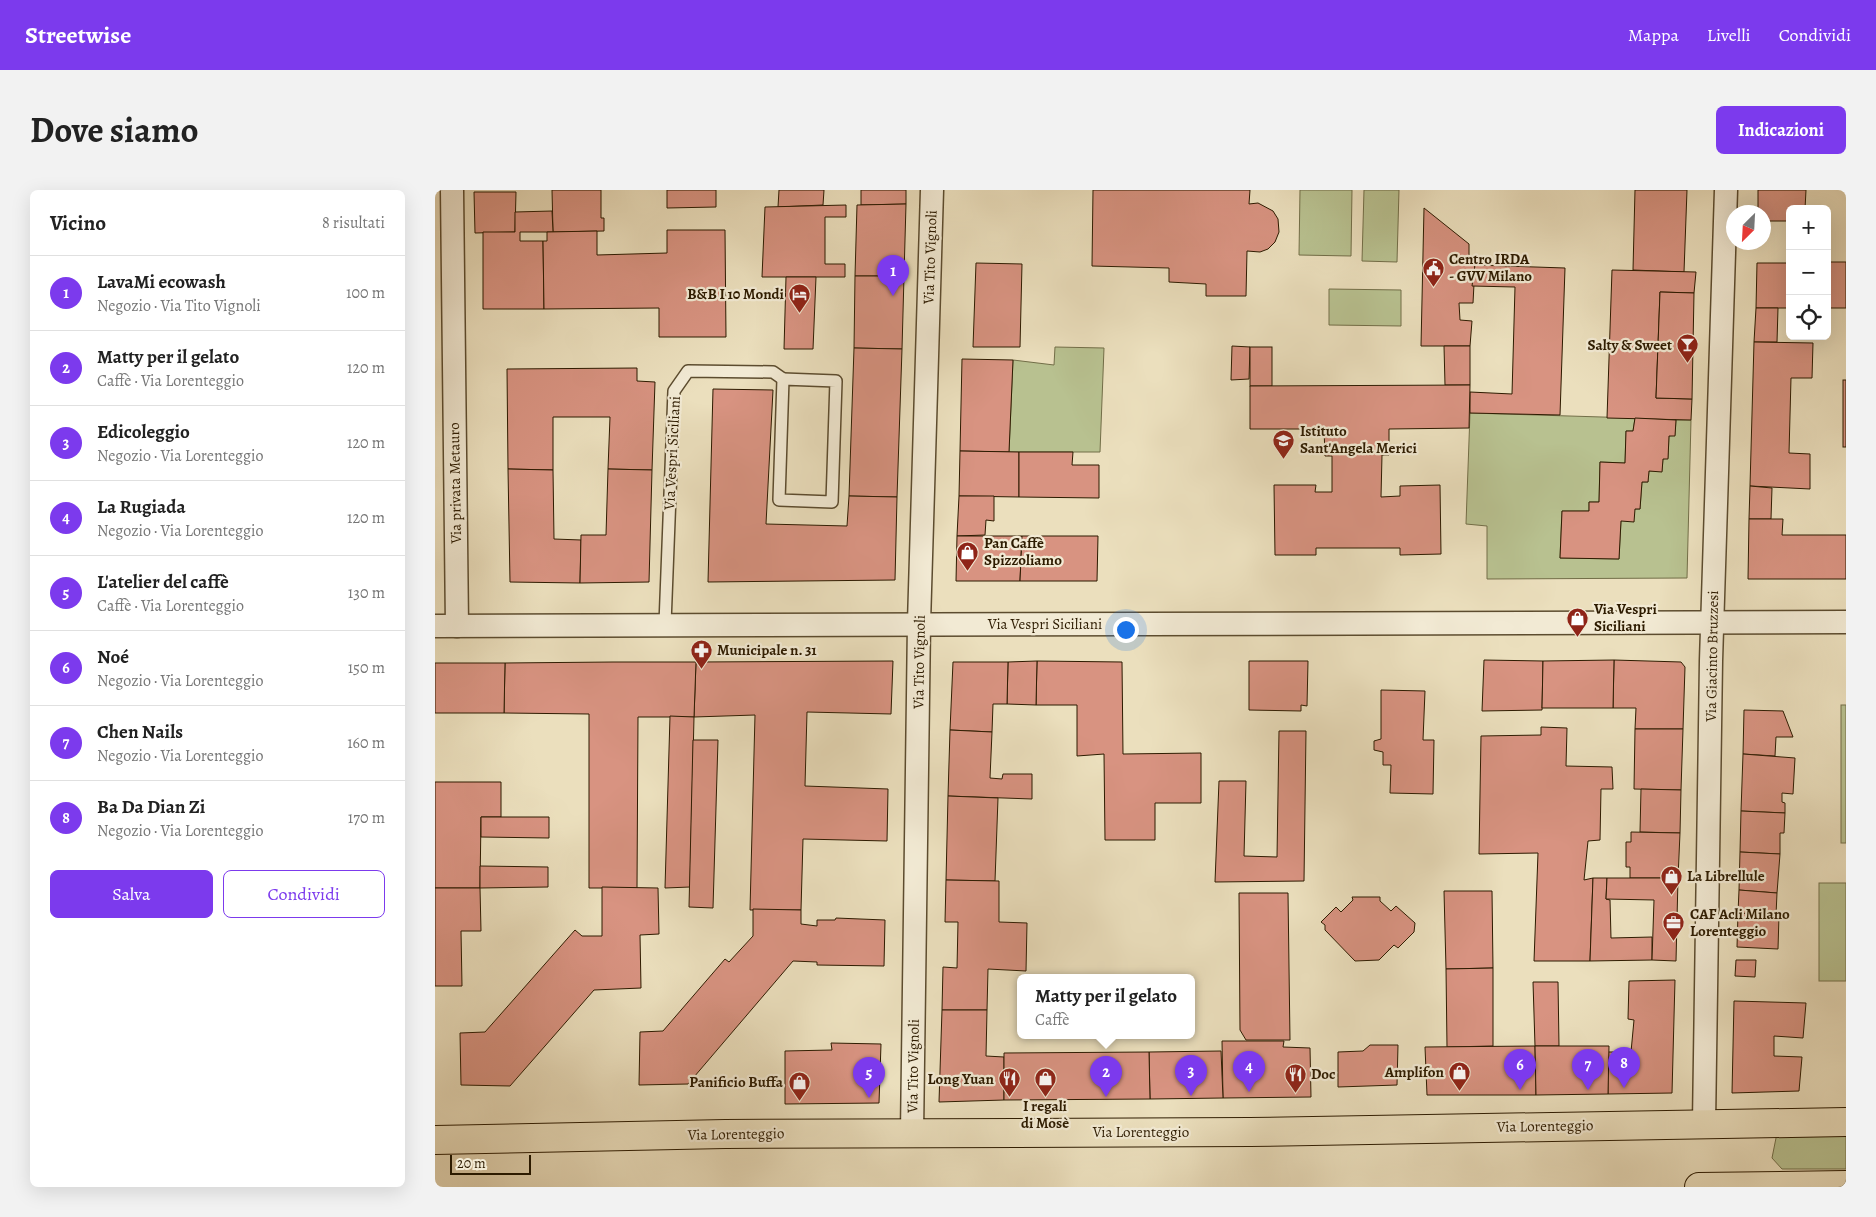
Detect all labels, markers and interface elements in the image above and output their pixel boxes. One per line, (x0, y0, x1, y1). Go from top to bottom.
text: Streetwise (25, 19, 131, 51)
text: Mappa (1628, 23, 1679, 47)
text: Livelli (1707, 23, 1751, 47)
text: Condividi (1779, 23, 1851, 47)
text: Dove siamo (30, 106, 199, 154)
button: Indicazioni (1716, 106, 1846, 154)
north arrow (1726, 205, 1771, 250)
map controls (1786, 205, 1831, 340)
button: + (1786, 205, 1831, 250)
text: Vicino (50, 209, 106, 237)
street label: Via Tito Vignoli (918, 210, 942, 305)
text: 8 risultati (322, 212, 385, 234)
place label: Centro IRDA - GVV Milano (1449, 249, 1532, 286)
button: − (1786, 250, 1831, 295)
pin: 1 (877, 255, 909, 296)
public building icon: Centro IRDA - GVV Milano (1421, 256, 1445, 287)
text: LavaMi ecowash (97, 269, 226, 295)
text: 1 (63, 282, 69, 304)
text: 100 m (346, 282, 385, 304)
hotel icon: B&B I 10 Mondi (788, 282, 812, 313)
place label: B&B I 10 Mondi (687, 284, 785, 304)
text: Negozio · Via Tito Vignoli (97, 295, 261, 317)
button: locate (1786, 295, 1831, 340)
bar icon: Salty & Sweet (1676, 333, 1700, 364)
place label: Salty & Sweet (1588, 335, 1672, 355)
text: Matty per il gelato (97, 344, 239, 370)
text: 2 (62, 357, 70, 379)
text: 120 m (347, 357, 385, 379)
text: Caffè · Via Lorenteggio (97, 370, 244, 392)
street label: Via Vespri Siciliani (659, 395, 685, 512)
text: Edicoleggio (97, 419, 190, 445)
place label: Istituto Sant'Angela Merici (1300, 421, 1417, 458)
street label: Via privata Metauro (444, 422, 466, 545)
school or university icon: Istituto Sant'Angela Merici (1272, 428, 1296, 459)
text: 3 (63, 432, 69, 454)
text: 120 m (347, 432, 385, 454)
text: Negozio · Via Lorenteggio (97, 445, 264, 467)
text: La Rugiada (97, 494, 186, 520)
text: 4 (62, 507, 70, 529)
text: 120 m (347, 507, 385, 529)
text: Negozio · Via Lorenteggio (97, 520, 264, 542)
place label: Pan Caffè Spizzoliamo (984, 533, 1062, 570)
shop icon: Pan Caffè Spizzoliamo (956, 540, 980, 571)
text: L'atelier del caffè (97, 569, 229, 595)
text: 5 (63, 582, 69, 604)
text: 130 m (348, 582, 385, 604)
street label: Via Giacinto Bruzzesi (1701, 590, 1723, 723)
text: Caffè · Via Lorenteggio (97, 595, 244, 617)
place label: Via Vespri Siciliani (1593, 599, 1657, 636)
shop icon: Via Vespri Siciliani (1566, 606, 1590, 637)
street label: Via Vespri Siciliani (987, 614, 1102, 634)
street label: Via Tito Vignoli (908, 615, 930, 710)
your location (1113, 617, 1139, 643)
pharmacy icon: Municipale n. 31 (689, 638, 713, 669)
place label: Municipale n. 31 (717, 640, 817, 660)
text: Noé (97, 644, 129, 670)
text: 6 (62, 657, 70, 679)
text: 150 m (348, 657, 385, 679)
text: Negozio · Via Lorenteggio (97, 670, 264, 692)
text: Chen Nails (97, 719, 183, 745)
text: 7 (63, 732, 69, 754)
text: 160 m (347, 732, 385, 754)
text: Negozio · Via Lorenteggio (97, 745, 264, 767)
text: Ba Da Dian Zi (97, 794, 205, 820)
text: 8 (62, 807, 70, 829)
text: 170 m (348, 807, 385, 829)
text: Negozio · Via Lorenteggio (97, 820, 264, 842)
shop icon: La Librellule (1659, 864, 1683, 895)
place label: La Librellule (1687, 866, 1765, 886)
button: Salva (50, 870, 213, 918)
button: Condividi (223, 870, 385, 918)
place label: CAF Acli Milano Lorenteggio (1690, 904, 1790, 941)
office icon: CAF Acli Milano Lorenteggio (1662, 911, 1686, 942)
popup (1017, 974, 1195, 1039)
text: Matty per il gelato (1035, 983, 1177, 1009)
text: Caffè (1035, 1009, 1069, 1031)
street label: Via Tito Vignoli (902, 1019, 924, 1114)
pin: 8 (1608, 1047, 1640, 1088)
pin: 6 (1504, 1049, 1536, 1090)
pin: 7 (1572, 1049, 1604, 1090)
pin: 4 (1233, 1051, 1265, 1092)
pin: 3 (1175, 1055, 1207, 1096)
pin: 2 (1090, 1056, 1122, 1097)
pin: 5 (853, 1057, 885, 1098)
shop icon: Amplifon (1448, 1060, 1472, 1091)
restaurant icon: Doc (1283, 1062, 1307, 1093)
place label: Amplifon (1384, 1062, 1445, 1082)
place label: Doc (1311, 1064, 1336, 1084)
shop icon: I regali di Mosè (1033, 1066, 1057, 1097)
restaurant icon: Long Yuan (998, 1067, 1022, 1098)
place label: Long Yuan (928, 1069, 995, 1089)
shop icon: Panificio Buffa (787, 1070, 811, 1101)
place label: Panificio Buffa (689, 1072, 784, 1092)
place label: I regali di Mosè (1021, 1096, 1069, 1133)
street label: Via Lorenteggio (1496, 1115, 1593, 1137)
street label: Via Lorenteggio (1092, 1122, 1189, 1142)
street label: Via Lorenteggio (687, 1123, 784, 1145)
scale bar (450, 1152, 531, 1175)
text: 20 m (457, 1154, 486, 1173)

